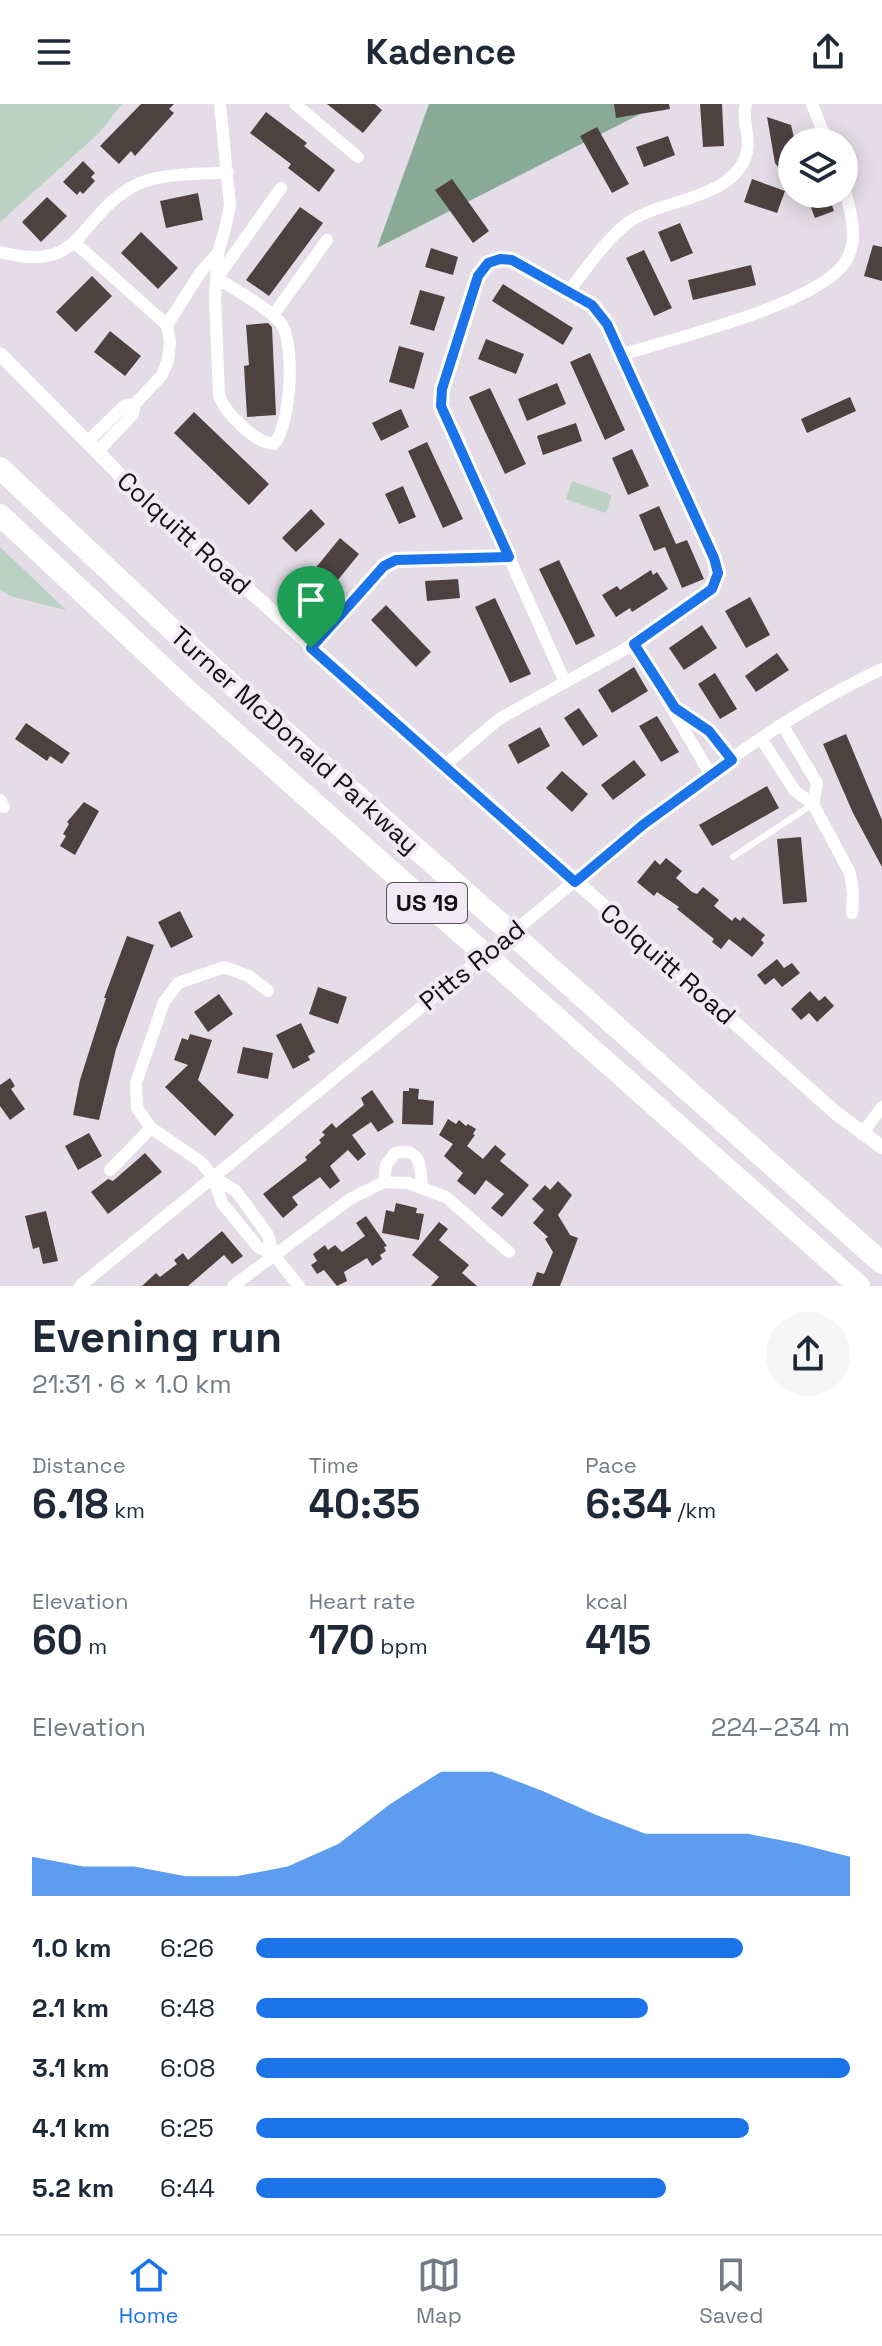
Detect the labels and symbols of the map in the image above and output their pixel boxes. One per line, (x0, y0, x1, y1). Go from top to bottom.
street label: Colquitt Road (110, 464, 258, 602)
pin (277, 566, 345, 648)
street label: Turner McDonald Parkway (163, 619, 427, 861)
road number: US 19 (387, 883, 467, 923)
street label: Colquitt Road (593, 896, 743, 1032)
street label: Pitts Road (412, 912, 532, 1018)

